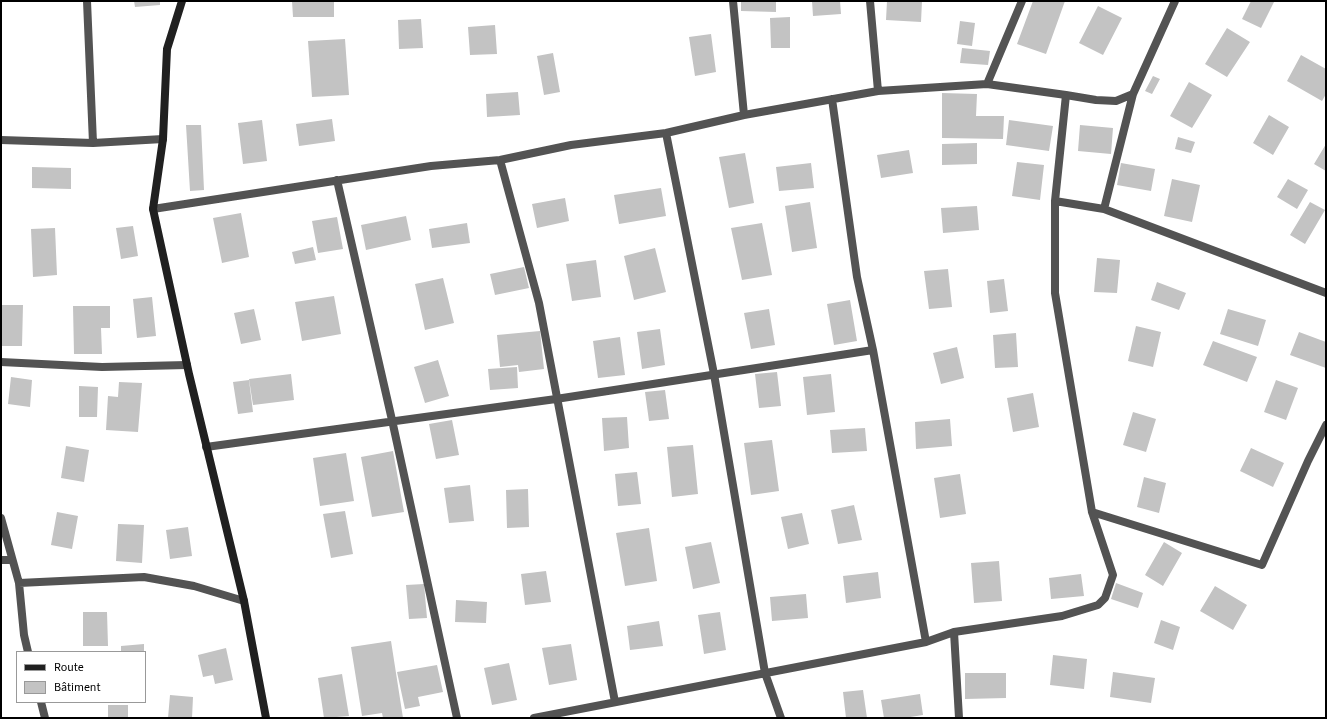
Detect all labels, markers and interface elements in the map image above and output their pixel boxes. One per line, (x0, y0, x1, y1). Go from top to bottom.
legend (16, 651, 146, 703)
text: Route (54, 659, 84, 676)
text: Bâtiment (54, 679, 100, 696)

